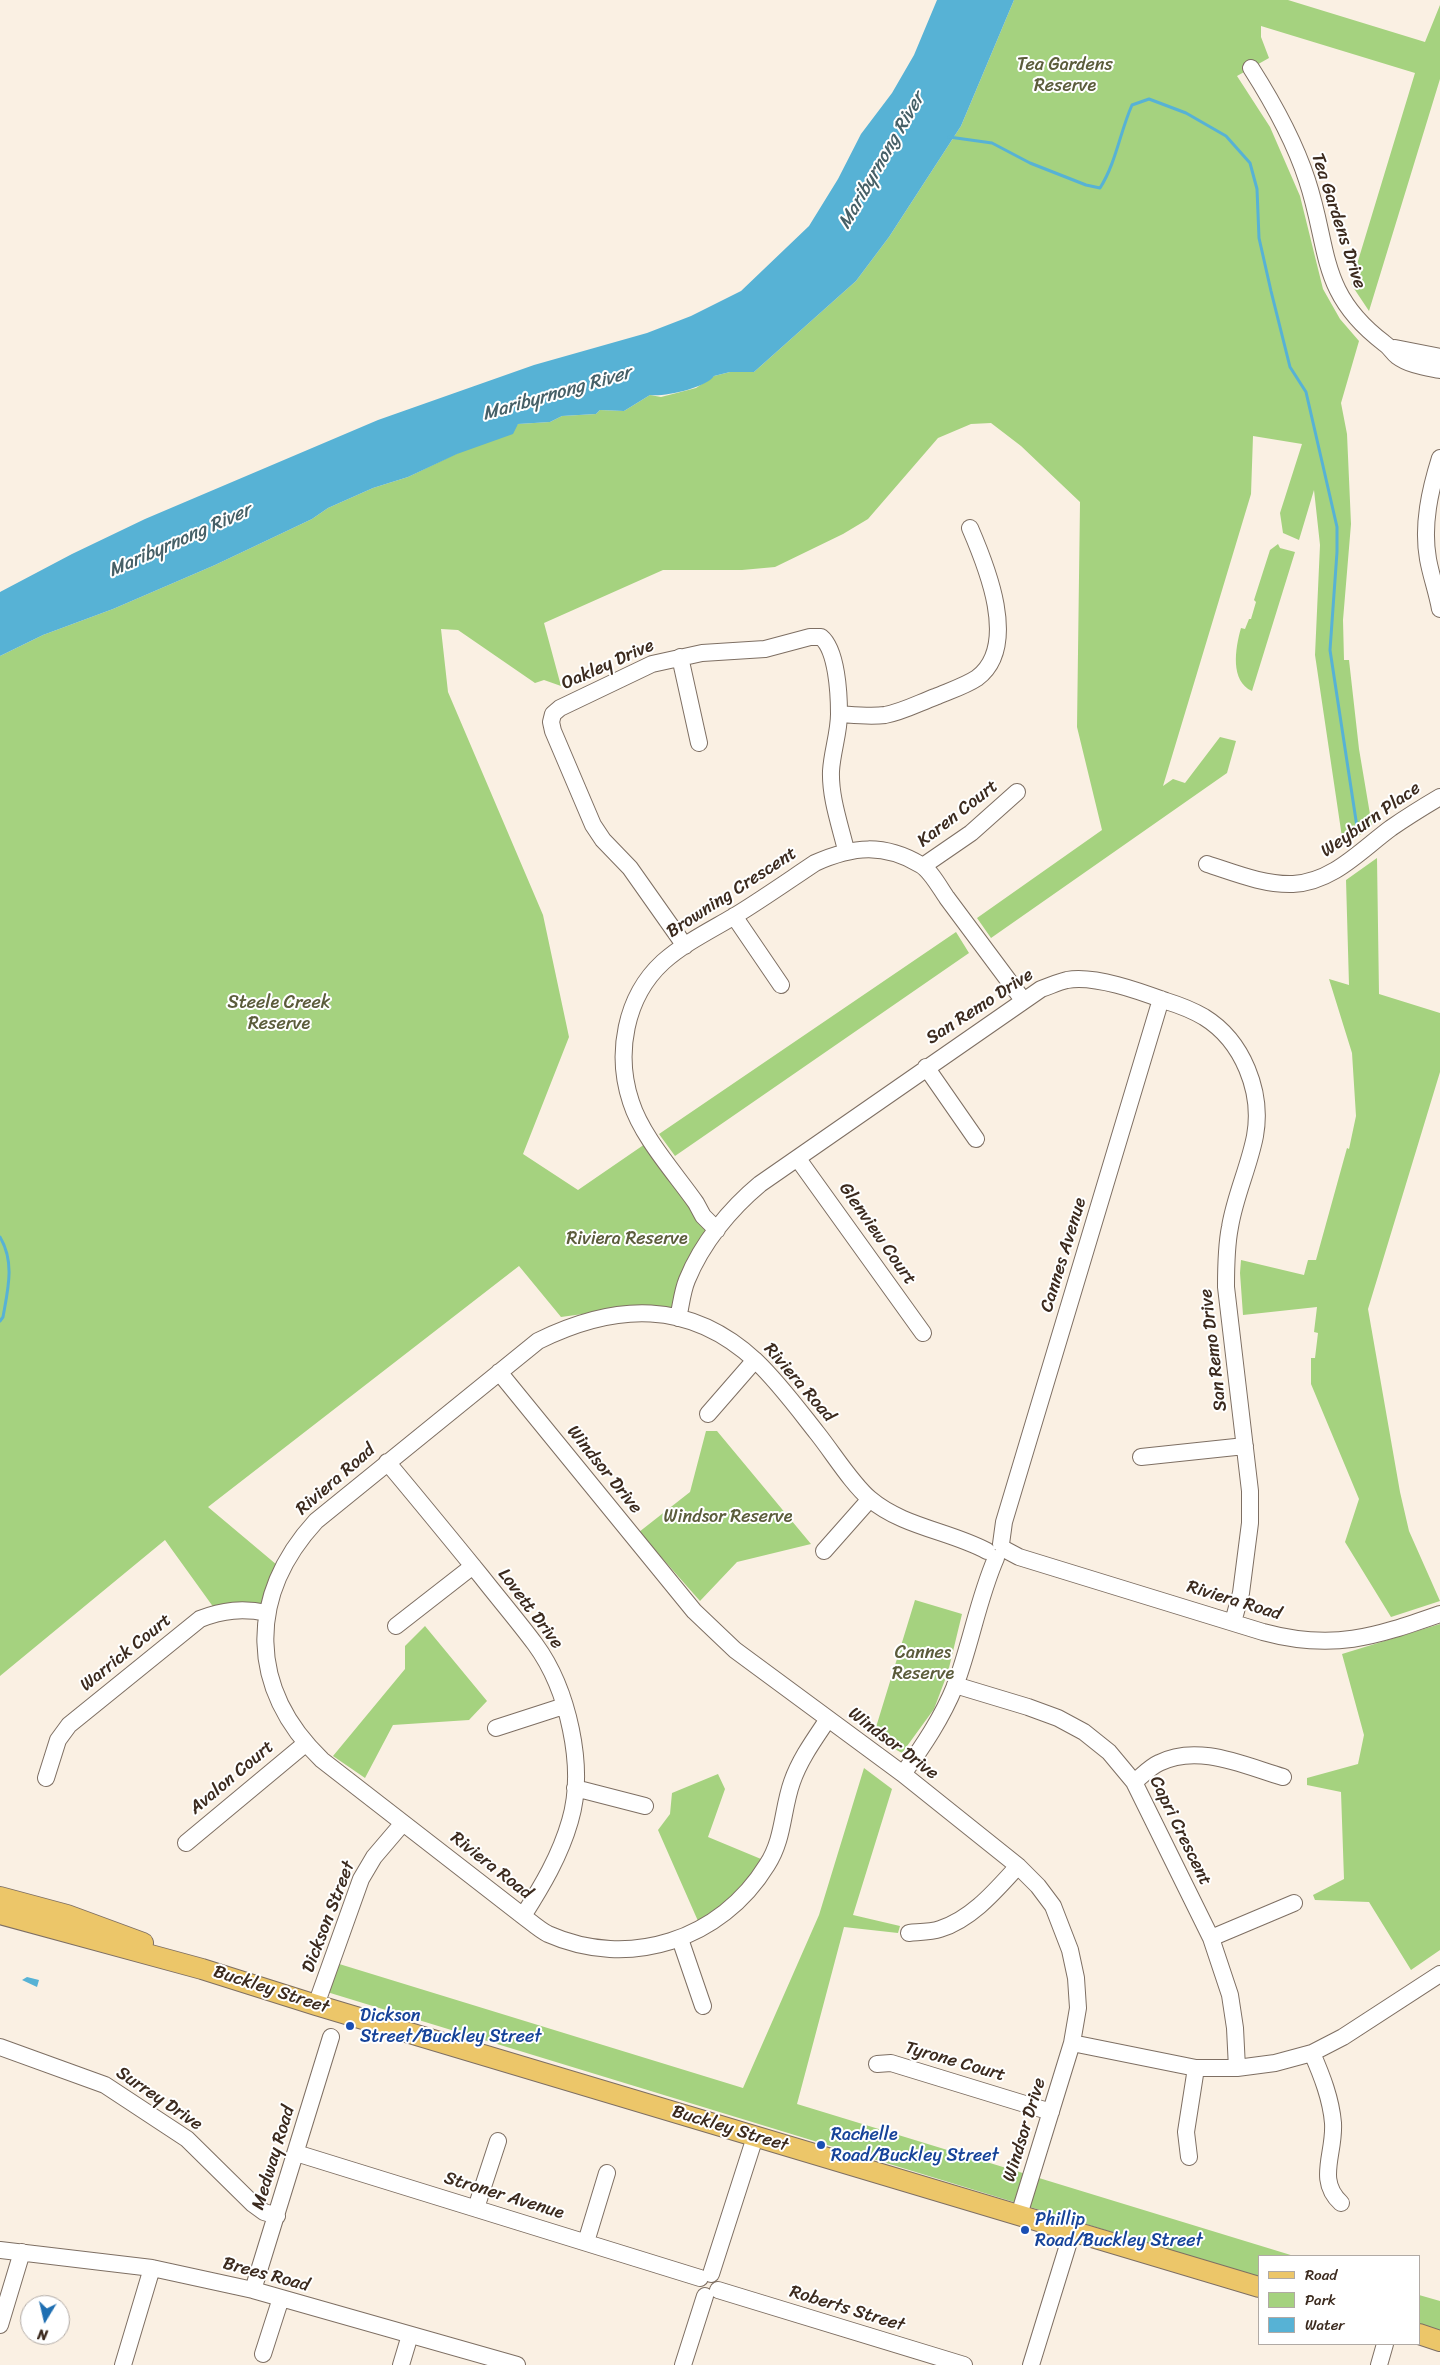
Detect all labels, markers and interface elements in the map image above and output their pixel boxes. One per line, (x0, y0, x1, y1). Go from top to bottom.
park label: Tea Gardens Reserve (1017, 54, 1113, 96)
water label: Maribyrnong River (834, 89, 930, 233)
street label: Tea Gardens Drive (1306, 151, 1370, 291)
water label: Maribyrnong River (480, 362, 634, 426)
water label: Maribyrnong River (105, 499, 255, 583)
street label: Oakley Drive (558, 635, 658, 695)
street label: Karen Court (913, 776, 1003, 852)
street label: Weyburn Place (1317, 778, 1425, 862)
street label: Browning Crescent (663, 843, 801, 943)
street label: San Remo Drive (922, 964, 1038, 1050)
park label: Steele Creek Reserve (228, 992, 330, 1034)
street label: Glenview Court (834, 1179, 920, 1289)
street label: Cannes Avenue (1036, 1195, 1092, 1315)
park label: Riviera Reserve (566, 1228, 688, 1250)
street label: San Remo Drive (1196, 1288, 1232, 1412)
street label: Riviera Road (759, 1339, 839, 1427)
street label: Windsor Drive (562, 1421, 646, 1519)
street label: Riviera Road (292, 1440, 380, 1520)
park label: Windsor Reserve (664, 1506, 792, 1528)
street label: Lovett Drive (493, 1564, 567, 1654)
street label: Riviera Road (1184, 1576, 1284, 1626)
street label: Warrick Court (76, 1610, 176, 1696)
park label: Cannes Reserve (892, 1642, 954, 1685)
street label: Windsor Drive (844, 1703, 942, 1785)
street label: Avalon Court (186, 1737, 278, 1819)
street label: Capri Crescent (1144, 1773, 1216, 1889)
street label: Riviera Road (446, 1827, 536, 1905)
street label: Dickson Street (298, 1858, 360, 1976)
street label: Buckley Street (210, 1961, 332, 2019)
place label: Dickson Street/Buckley Street (360, 2005, 541, 2048)
marker: Dickson Street/Buckley Street (344, 2020, 356, 2032)
street label: Tyrone Court (902, 2037, 1008, 2087)
street label: Surrey Drive (112, 2062, 206, 2136)
street label: Windsor Drive (999, 2076, 1051, 2184)
street label: Buckley Street (669, 2101, 791, 2157)
street label: Medway Road (248, 2103, 300, 2213)
place label: Rachelle Road/Buckley Street (831, 2124, 999, 2166)
marker: Rachelle Road/Buckley Street (815, 2139, 827, 2151)
street label: Stroner Avenue (441, 2168, 567, 2224)
place label: Phillip Road/Buckley Street (1035, 2209, 1203, 2252)
marker: Phillip Road/Buckley Street (1019, 2224, 1031, 2236)
street label: Brees Road (220, 2253, 312, 2297)
legend (1258, 2255, 1420, 2345)
text: Road (1305, 2262, 1337, 2288)
street label: Roberts Street (787, 2281, 907, 2337)
text: Park (1305, 2287, 1336, 2313)
north arrow (20, 2295, 70, 2345)
text: Water (1305, 2312, 1345, 2338)
text: N (36, 2321, 49, 2347)

